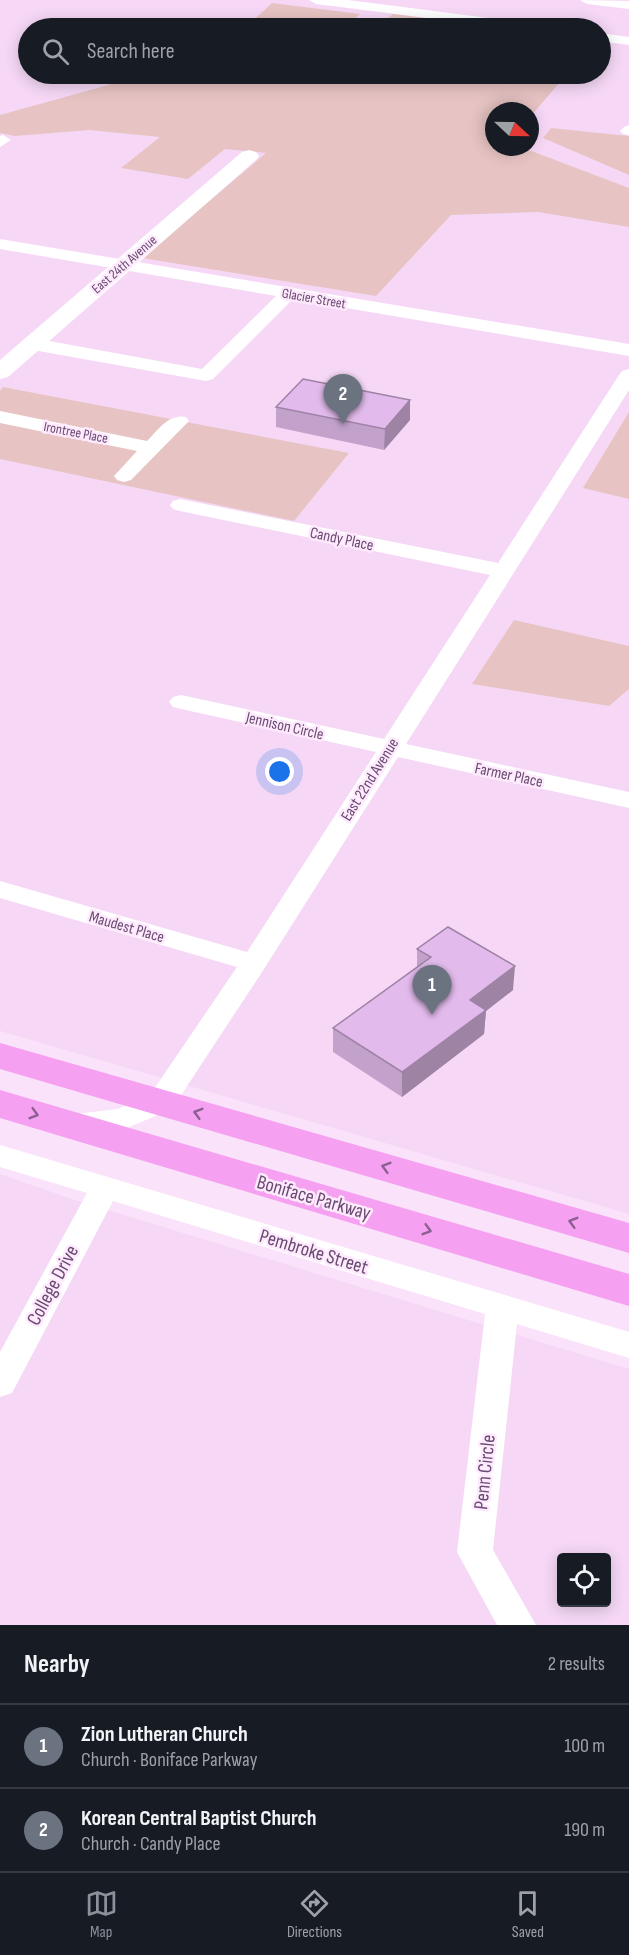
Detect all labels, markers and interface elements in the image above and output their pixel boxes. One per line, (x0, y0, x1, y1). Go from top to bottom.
search box (18, 18, 611, 84)
icon: search (39, 35, 72, 68)
text: Search here (87, 38, 174, 65)
north arrow (485, 102, 539, 156)
street label: East 24th Avenue (88, 231, 160, 297)
street label: Glacier Street (281, 285, 347, 312)
pin: 2 (324, 374, 362, 424)
street label: Irontree Place (42, 418, 110, 447)
street label: Candy Place (308, 523, 375, 555)
street label: Jennison Circle (243, 708, 325, 745)
street label: East 22nd Avenue (337, 735, 403, 825)
your location (265, 757, 294, 786)
street label: Farmer Place (473, 759, 544, 792)
street label: Maudest Place (87, 908, 166, 947)
pin: 1 (412, 966, 452, 1015)
one-way arrow (28, 1107, 39, 1119)
one-way arrow (193, 1108, 204, 1120)
one-way arrow (381, 1162, 391, 1174)
street label: Boniface Parkway (254, 1170, 374, 1226)
one-way arrow (568, 1217, 579, 1229)
one-way arrow (421, 1223, 432, 1235)
street label: Pembroke Street (257, 1224, 371, 1280)
street label: College Drive (22, 1241, 84, 1330)
street label: Penn Circle (469, 1433, 501, 1511)
map controls (557, 1553, 611, 1607)
button: locate (557, 1553, 611, 1607)
text: Nearby (24, 1649, 90, 1680)
text: 2 results (548, 1652, 605, 1676)
text: Zion Lutheran Church (81, 1721, 248, 1748)
text: 1 (40, 1734, 47, 1758)
text: 100 m (564, 1734, 605, 1758)
text: Church · Boniface Parkway (81, 1748, 257, 1772)
text: Korean Central Baptist Church (81, 1805, 317, 1832)
text: 2 (39, 1818, 48, 1842)
text: 190 m (564, 1818, 605, 1842)
text: Church · Candy Place (81, 1832, 221, 1856)
tab: Map (85, 1887, 118, 1942)
tab: Directions (287, 1887, 342, 1942)
tab: Saved (511, 1887, 544, 1942)

